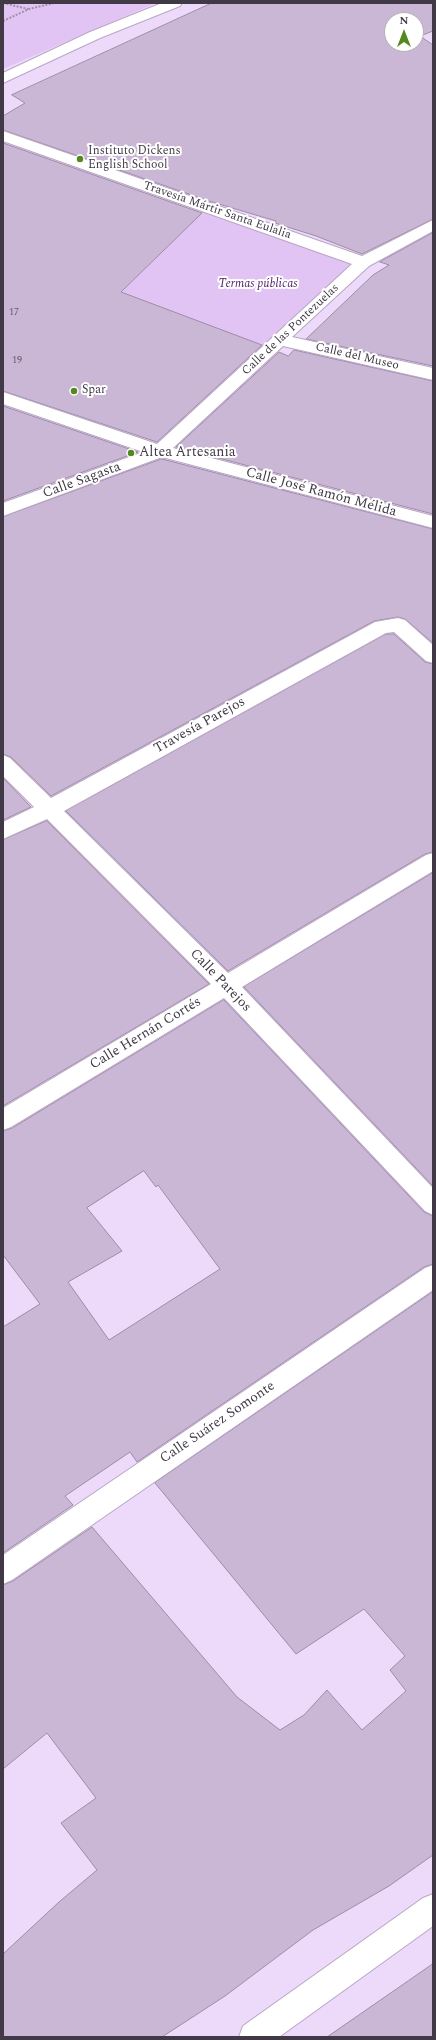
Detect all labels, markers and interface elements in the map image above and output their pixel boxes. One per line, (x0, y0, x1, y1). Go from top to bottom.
north arrow (384, 12, 424, 52)
text: N (400, 12, 408, 29)
place label: Instituto Dickens English School (88, 145, 181, 173)
marker: Instituto Dickens English School (75, 154, 85, 164)
street label: Travesía Mártir Santa Eulalia (141, 179, 293, 243)
park label: Termas públicas (219, 278, 297, 292)
street label: Calle de las Pontezuelas (240, 281, 342, 379)
house number: 17 (9, 307, 19, 319)
street label: Calle del Museo (314, 340, 400, 374)
house number: 19 (12, 355, 22, 367)
place label: Spar (82, 384, 106, 398)
marker: Spar (69, 386, 79, 396)
place label: Altea Artesania (139, 445, 236, 461)
marker: Altea Artesania (126, 448, 136, 458)
street label: Calle Sagasta (41, 459, 123, 503)
street label: Calle José Ramón Mélida (244, 465, 398, 521)
street label: Travesía Parejos (151, 694, 249, 758)
street label: Calle Parejos (186, 946, 254, 1016)
street label: Calle Hernán Cortés (87, 994, 205, 1074)
street label: Calle Suárez Somonte (157, 1378, 279, 1468)

